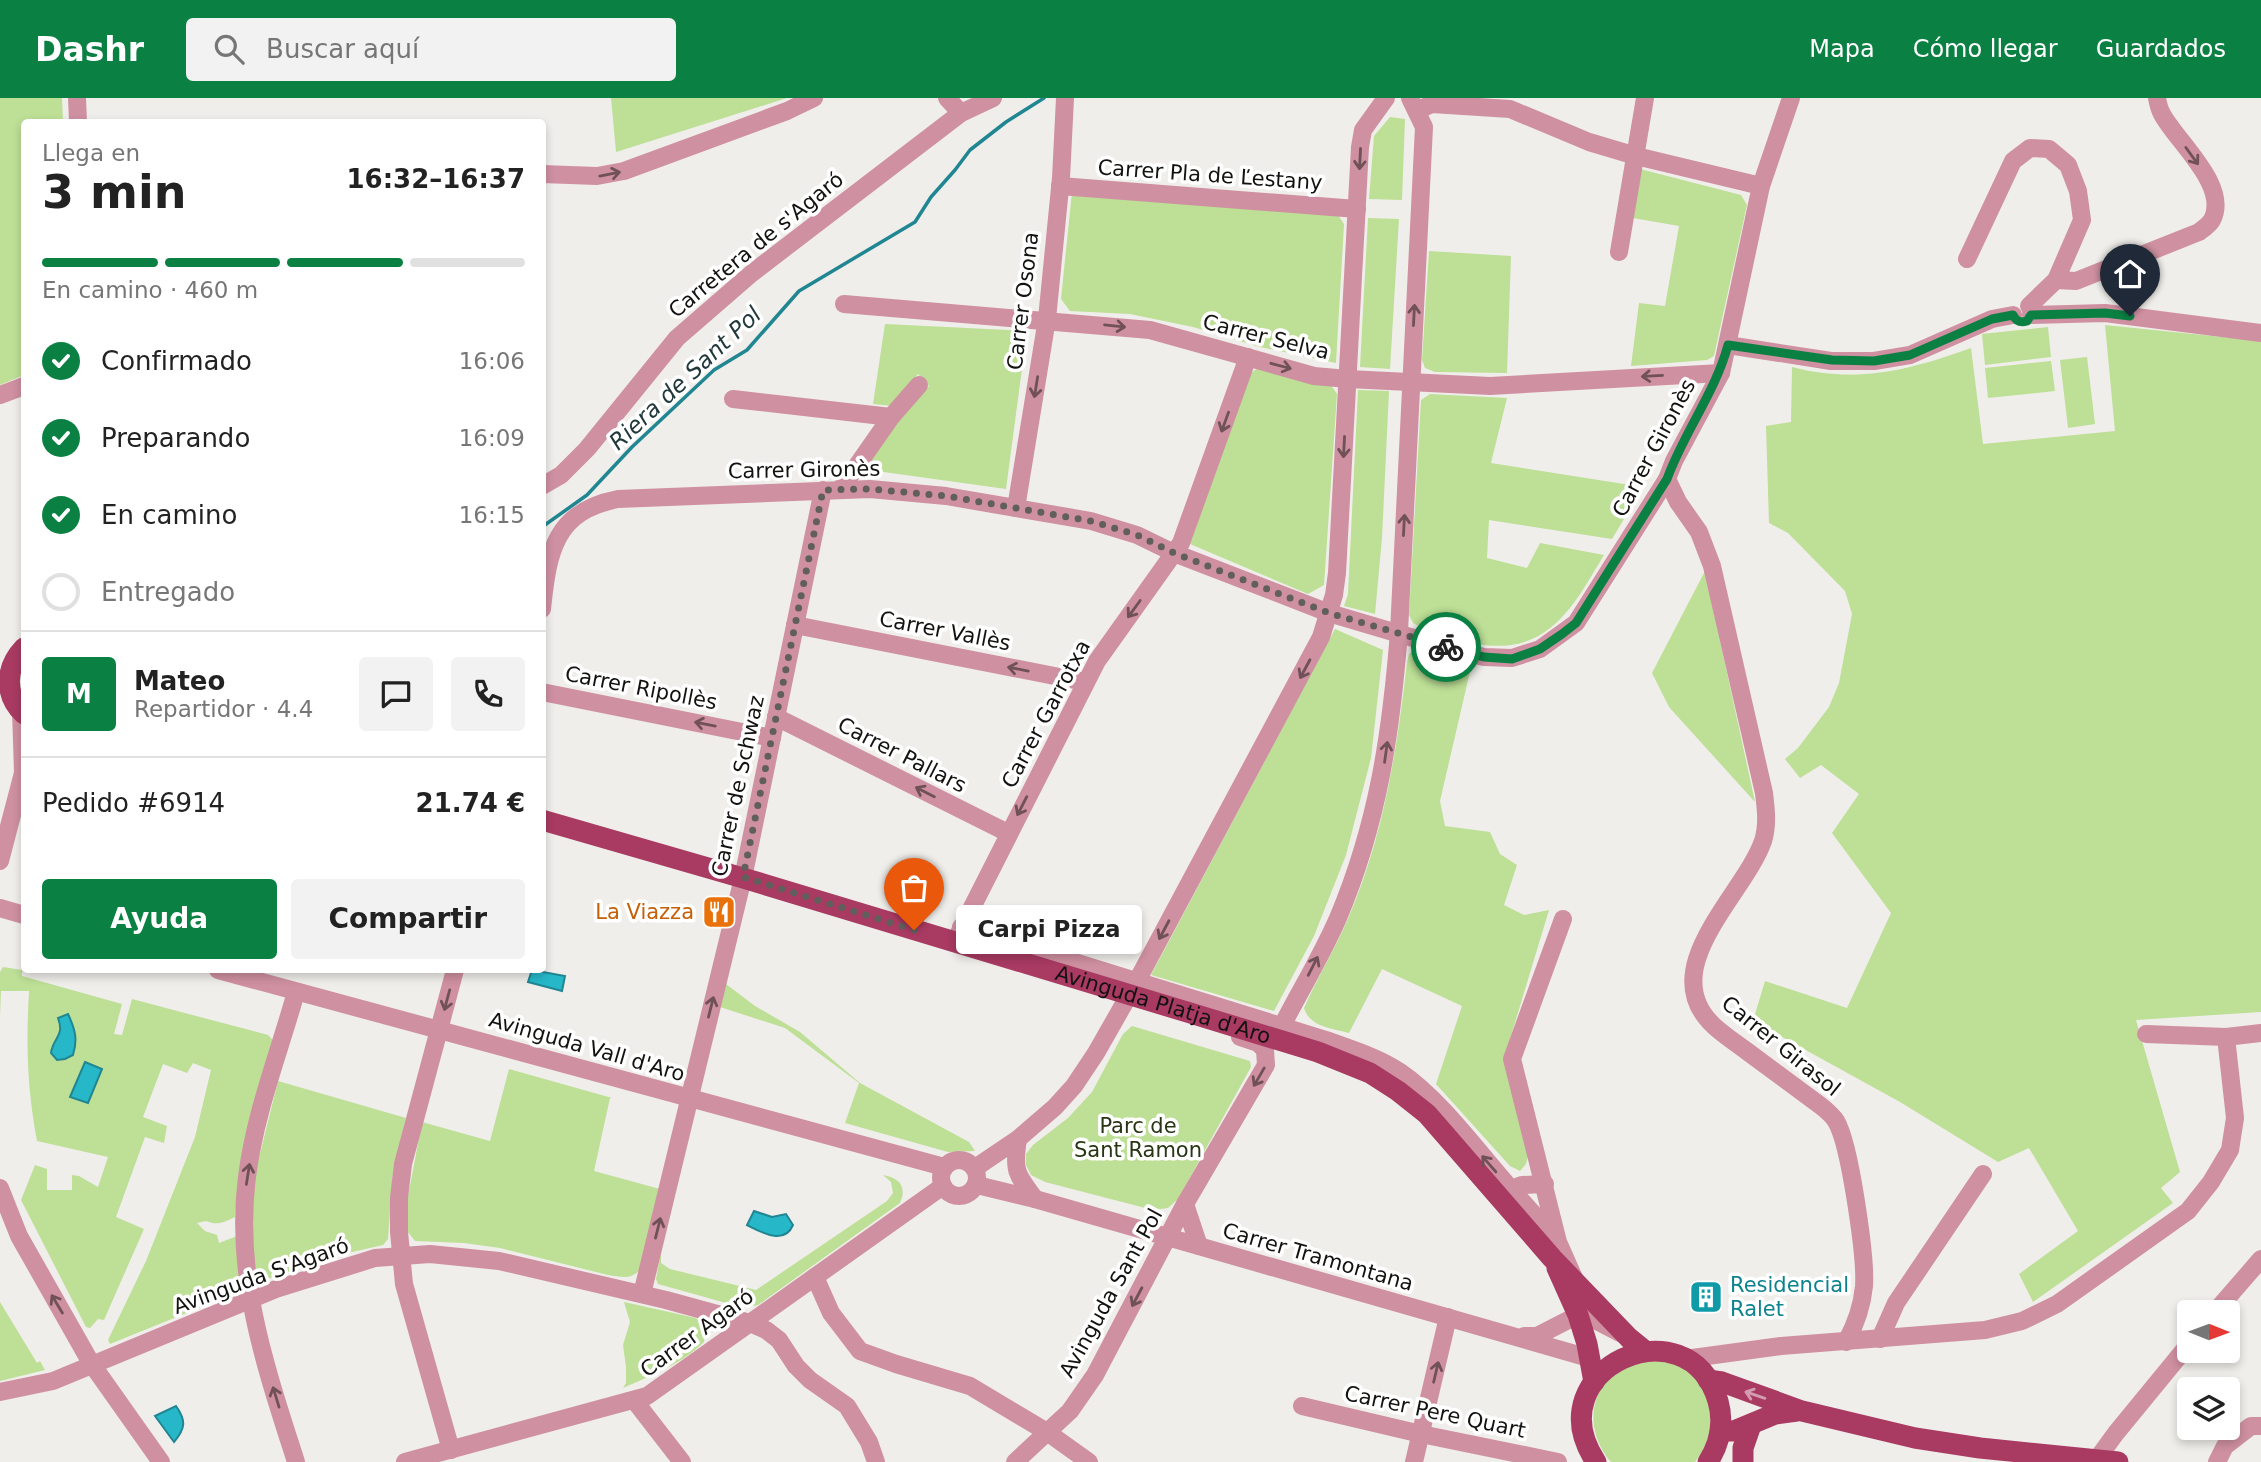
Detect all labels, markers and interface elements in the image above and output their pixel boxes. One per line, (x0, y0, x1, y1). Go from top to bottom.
search box (186, 18, 676, 81)
text: Dashr (35, 30, 144, 69)
icon: search (210, 30, 248, 68)
text: Buscar aquí (266, 34, 419, 64)
text: Mapa (1809, 35, 1875, 63)
text: Cómo llegar (1913, 35, 2058, 63)
text: Guardados (2096, 35, 2226, 63)
text: Llega en (42, 140, 140, 166)
one-way arrow (2184, 146, 2199, 165)
one-way arrow (1353, 147, 1366, 170)
street label: Carrer Pla de Ľestany (1097, 155, 1323, 195)
text: 16:32–16:37 (346, 164, 525, 194)
text: 3 min (42, 165, 186, 219)
one-way arrow (598, 167, 621, 180)
street label: Carretera de s'Agaró (664, 167, 848, 323)
street label: Carrer Osona (1003, 231, 1043, 371)
pin (2100, 244, 2160, 316)
icon: home (2111, 255, 2149, 293)
text: En camino · 460 m (42, 277, 258, 303)
water label: Riera de Sant Pol (604, 301, 766, 455)
one-way arrow (1408, 304, 1421, 327)
street label: Carrer Selva (1200, 310, 1332, 364)
one-way arrow (1103, 320, 1125, 333)
icon: check (42, 342, 80, 380)
text: Confirmado (101, 346, 252, 376)
text: 16:06 (459, 348, 525, 374)
one-way arrow (1270, 361, 1292, 374)
one-way arrow (1641, 369, 1664, 382)
one-way arrow (1029, 375, 1042, 398)
street label: Carrer Gironès (1608, 375, 1700, 521)
one-way arrow (1218, 410, 1230, 432)
icon: check (42, 419, 80, 457)
text: Preparando (101, 423, 250, 453)
text: 16:09 (459, 425, 525, 451)
one-way arrow (1337, 435, 1350, 458)
street label: Carrer Gironès (728, 457, 880, 483)
icon: check (42, 496, 80, 534)
text: En camino (101, 500, 237, 530)
text: 16:15 (459, 502, 525, 528)
one-way arrow (1398, 514, 1411, 537)
text: Entregado (101, 577, 235, 607)
one-way arrow (1127, 599, 1141, 618)
street label: Carrer Vallès (877, 606, 1013, 656)
courier (1411, 612, 1481, 682)
icon: bike (1427, 628, 1465, 666)
street label: Carrer Garrotxa (997, 636, 1095, 792)
button: chat (359, 657, 433, 731)
button: phone (451, 657, 525, 731)
one-way arrow (1298, 658, 1312, 678)
street label: Carrer Ripollès (563, 661, 719, 715)
one-way arrow (1007, 661, 1030, 675)
text: Mateo (134, 666, 225, 696)
text: M (66, 679, 92, 709)
street label: Carrer de Schwaz (707, 693, 769, 879)
text: Repartidor · 4.4 (134, 696, 313, 722)
street label: Carrer Pallars (834, 712, 970, 798)
one-way arrow (694, 717, 717, 731)
one-way arrow (1380, 741, 1393, 764)
one-way arrow (915, 785, 936, 798)
text: Pedido #6914 (42, 788, 225, 818)
text: 21.74 € (416, 788, 525, 818)
one-way arrow (1015, 795, 1029, 816)
pin (884, 858, 944, 930)
icon: bag (895, 869, 933, 907)
button: Ayuda (42, 879, 277, 959)
button: Compartir (291, 879, 525, 959)
restaurant icon: La Viazza (700, 893, 738, 931)
place label: La Viazza (595, 900, 694, 924)
callout: Carpi Pizza (956, 906, 1142, 954)
text: Carpi Pizza (977, 916, 1121, 942)
one-way arrow (1157, 919, 1171, 940)
one-way arrow (1307, 956, 1321, 977)
street label: Avinguda Platja d'Aro (1052, 961, 1274, 1049)
one-way arrow (439, 989, 452, 1011)
street label: Carrer Girasol (1717, 991, 1845, 1101)
one-way arrow (705, 996, 718, 1019)
street label: Avinguda Vall d'Aro (486, 1008, 688, 1086)
one-way arrow (1252, 1066, 1266, 1086)
park label: Parc de Sant Ramon (1074, 1114, 1202, 1162)
one-way arrow (1481, 1155, 1497, 1173)
one-way arrow (241, 1163, 254, 1185)
street label: Avinguda Sant Pol (1055, 1204, 1167, 1382)
one-way arrow (652, 1217, 665, 1240)
street label: Carrer Tramontana (1220, 1218, 1416, 1296)
street label: Avinguda S'Agaró (170, 1233, 352, 1319)
place label: Residencial Ralet (1730, 1273, 1849, 1321)
building icon: Residencial Ralet (1687, 1278, 1725, 1316)
street label: Carrer Agaró (636, 1284, 758, 1382)
one-way arrow (1129, 1287, 1143, 1307)
one-way arrow (50, 1295, 64, 1315)
north arrow (2177, 1300, 2240, 1363)
map controls (2177, 1300, 2240, 1440)
one-way arrow (1429, 1361, 1443, 1384)
button: layers (2177, 1377, 2240, 1440)
street label: Carrer Pere Quart (1342, 1381, 1528, 1443)
one-way arrow (269, 1386, 282, 1408)
one-way arrow (1745, 1388, 1767, 1400)

